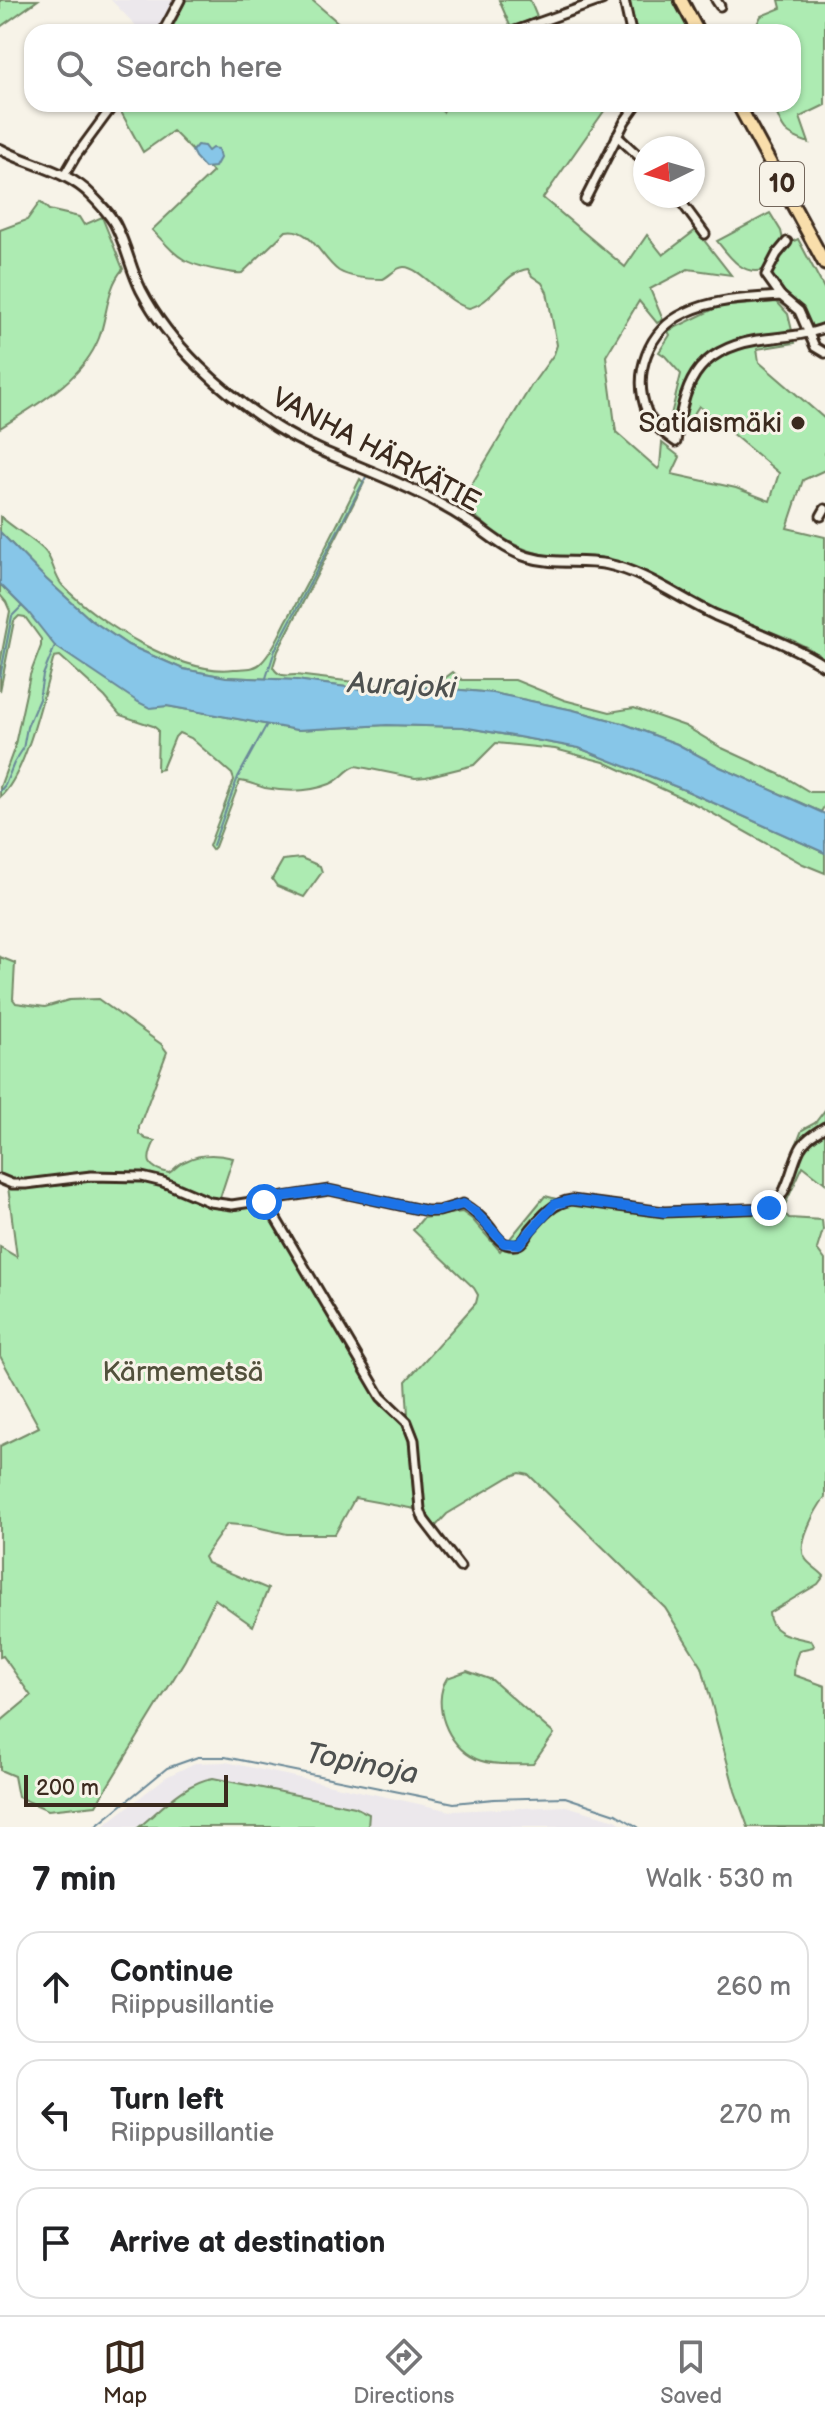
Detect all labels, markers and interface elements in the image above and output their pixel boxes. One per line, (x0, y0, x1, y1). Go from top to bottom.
search box (24, 24, 801, 112)
icon: search (52, 46, 96, 90)
text: Search here (116, 50, 282, 86)
north arrow (633, 136, 705, 208)
road number: 10 (760, 162, 804, 206)
street label: VANHA HÄRKÄTIE (266, 381, 486, 519)
place label: Satiaismäki (639, 407, 782, 440)
marker: Satiaismäki (789, 414, 807, 432)
water label: Aurajoki (345, 665, 458, 707)
route start (246, 1184, 282, 1220)
route end (751, 1190, 787, 1226)
park label: Kärmemetsä (102, 1356, 264, 1389)
water label: Topinoja (303, 1735, 421, 1793)
scale bar (24, 1771, 228, 1807)
text: 200 m (36, 1775, 99, 1802)
text: 7 min (32, 1859, 116, 1900)
text: Walk · 530 m (646, 1864, 793, 1895)
text: Continue (110, 1954, 233, 1990)
icon: ahead (34, 1965, 78, 2009)
text: 260 m (716, 1972, 791, 2003)
text: Riippusillantie (110, 1990, 274, 2021)
text: Turn left (110, 2082, 224, 2118)
icon: left (34, 2093, 78, 2137)
text: 270 m (719, 2100, 791, 2131)
text: Riippusillantie (110, 2118, 274, 2149)
icon: arrive (34, 2221, 78, 2265)
text: Arrive at destination (110, 2225, 386, 2261)
tab: Map (103, 2335, 147, 2410)
tab: Directions (353, 2335, 454, 2410)
tab: Saved (660, 2335, 722, 2410)

